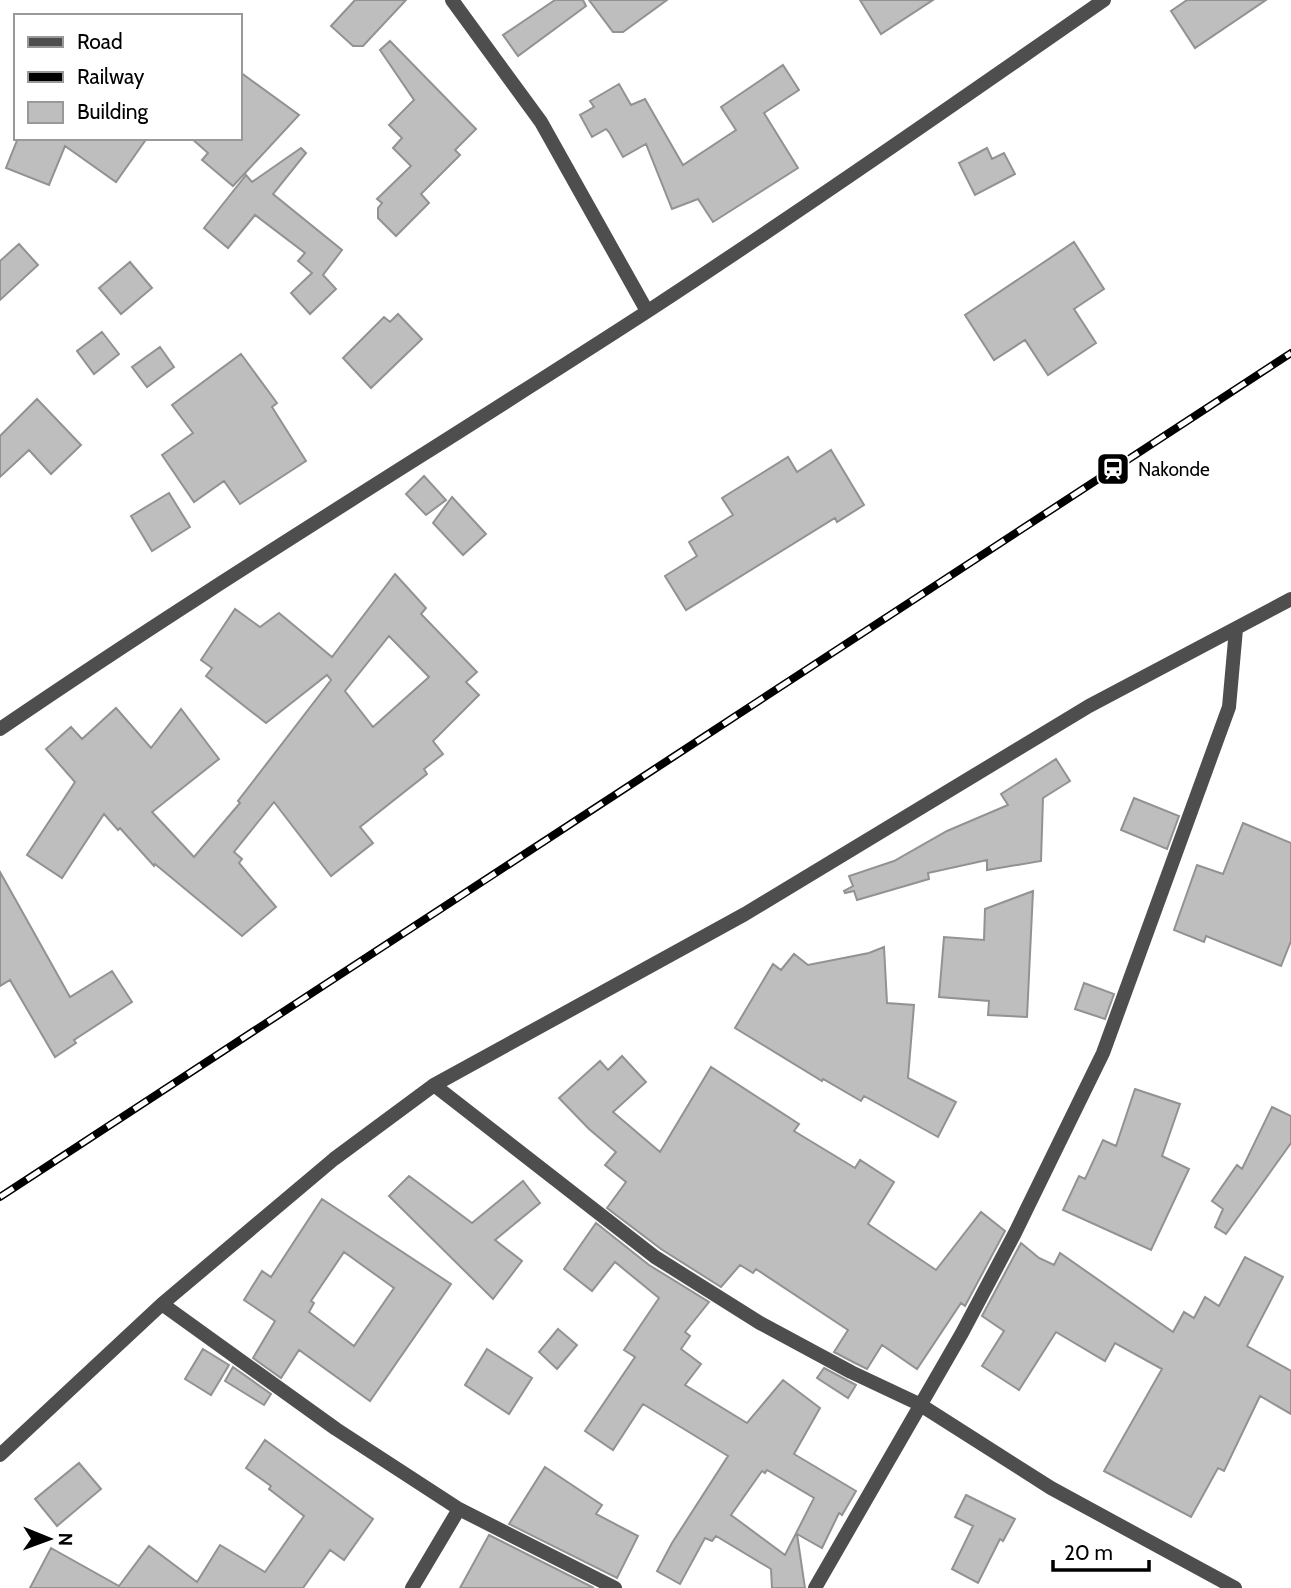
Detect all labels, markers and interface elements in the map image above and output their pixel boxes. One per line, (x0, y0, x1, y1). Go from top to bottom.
legend (14, 14, 242, 140)
text: Road (77, 29, 123, 54)
text: Railway (77, 64, 145, 89)
text: Building (77, 99, 149, 124)
station icon: Nakonde (1094, 450, 1132, 488)
place label: Nakonde (1138, 458, 1210, 481)
north arrow (14, 1504, 84, 1574)
scale bar (1053, 1528, 1149, 1572)
text: N (54, 1532, 77, 1546)
text: 20 m (1064, 1540, 1113, 1565)

